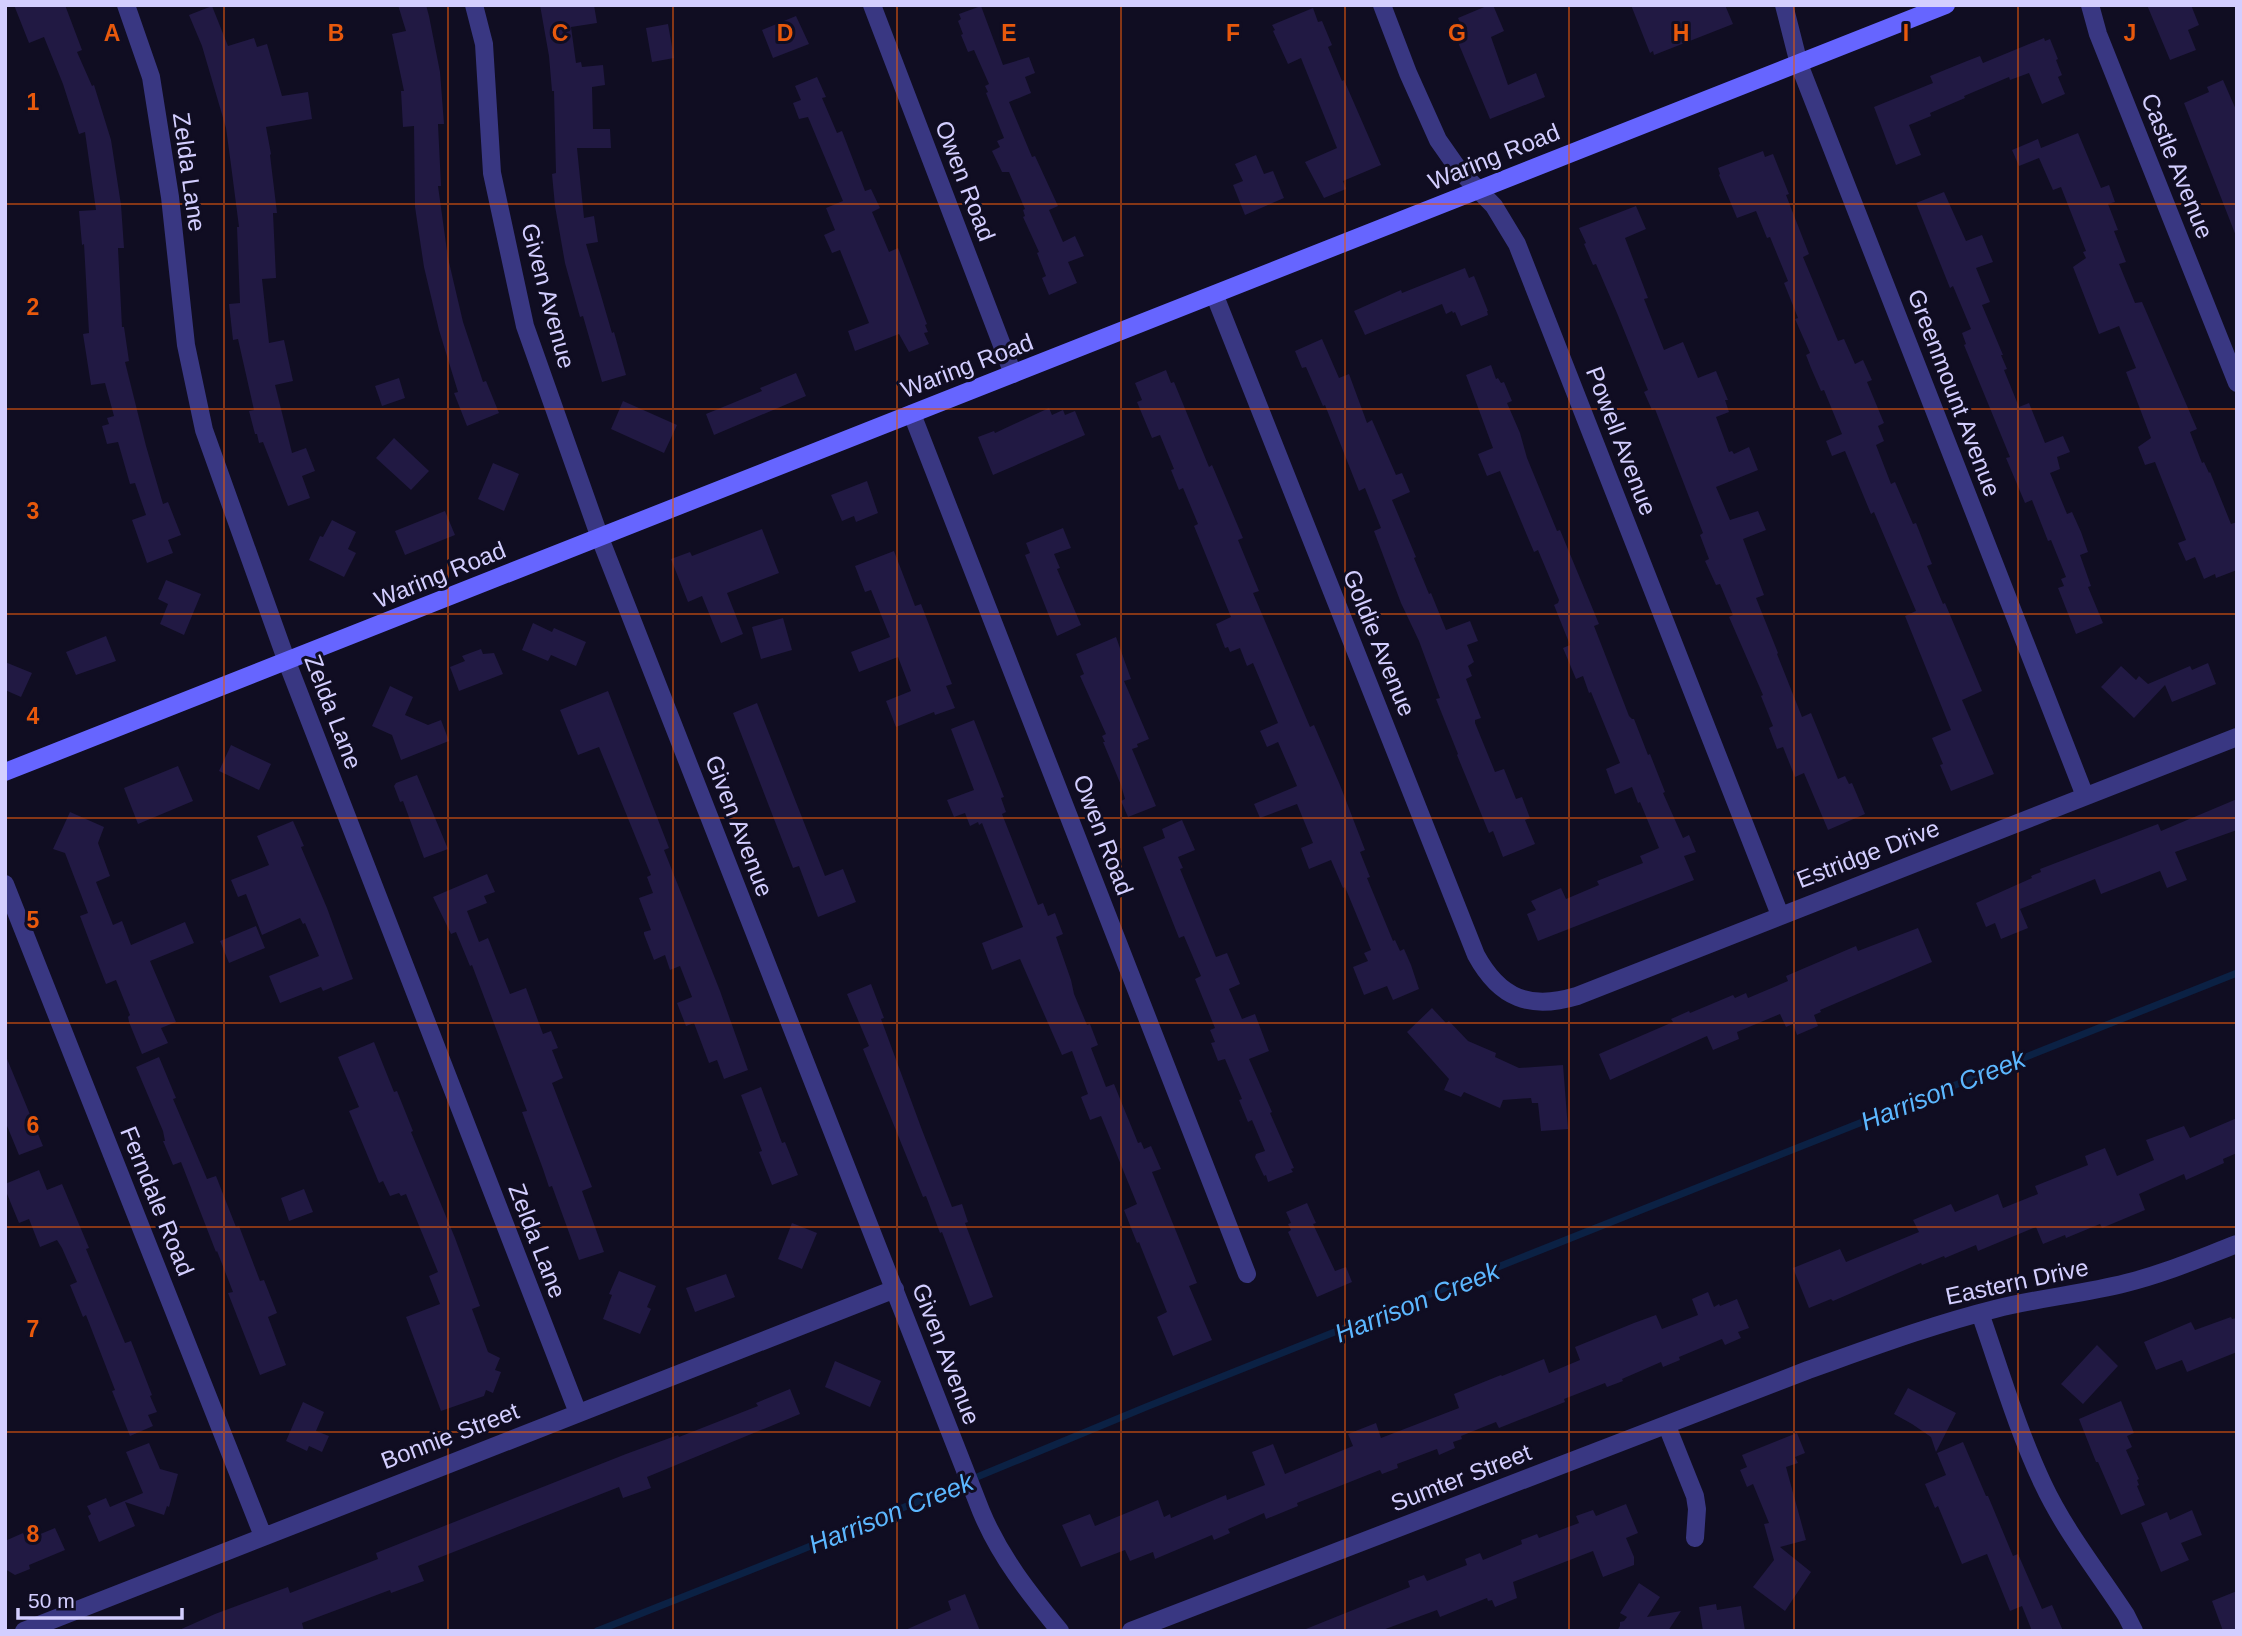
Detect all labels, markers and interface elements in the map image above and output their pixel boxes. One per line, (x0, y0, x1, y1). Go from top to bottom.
text: A (104, 20, 120, 46)
text: B (328, 20, 344, 46)
text: C (552, 20, 568, 46)
text: D (777, 20, 793, 46)
text: E (1001, 20, 1017, 46)
text: F (1226, 20, 1240, 46)
text: G (1448, 20, 1466, 46)
text: H (1673, 20, 1689, 46)
text: I (1903, 20, 1909, 46)
text: J (2124, 20, 2136, 46)
text: 1 (27, 89, 40, 115)
street label: Castle Avenue (2136, 89, 2219, 242)
street label: Zelda Lane (168, 111, 211, 233)
street label: Owen Road (930, 117, 1001, 245)
street label: Waring Road (1424, 118, 1563, 195)
street label: Given Avenue (516, 220, 581, 371)
street label: Greenmount Avenue (1902, 285, 2006, 500)
text: 2 (27, 294, 39, 320)
street label: Waring Road (897, 328, 1037, 403)
street label: Powell Avenue (1581, 363, 1662, 519)
text: 3 (27, 498, 39, 524)
street label: Waring Road (370, 536, 509, 613)
street label: Goldie Avenue (1338, 566, 1421, 720)
street label: Zelda Lane (299, 651, 368, 773)
text: 4 (27, 703, 40, 729)
street label: Given Avenue (700, 751, 779, 900)
street label: Owen Road (1068, 771, 1139, 899)
street label: Estridge Drive (1793, 814, 1943, 893)
text: 5 (27, 907, 40, 933)
water label: Harrison Creek (1856, 1043, 2032, 1137)
text: 6 (27, 1112, 39, 1138)
street label: Ferndale Road (115, 1122, 200, 1279)
street label: Zelda Lane (503, 1180, 572, 1302)
street label: Eastern Drive (1943, 1253, 2091, 1310)
water label: Harrison Creek (1330, 1255, 1506, 1349)
street label: Given Avenue (907, 1279, 986, 1428)
text: 7 (27, 1316, 39, 1342)
street label: Bonnie Street (377, 1397, 523, 1474)
street label: Sumter Street (1387, 1438, 1535, 1517)
water label: Harrison Creek (804, 1466, 980, 1560)
text: 8 (27, 1521, 40, 1547)
scale bar (18, 1576, 182, 1620)
text: 50 m (28, 1589, 75, 1612)

